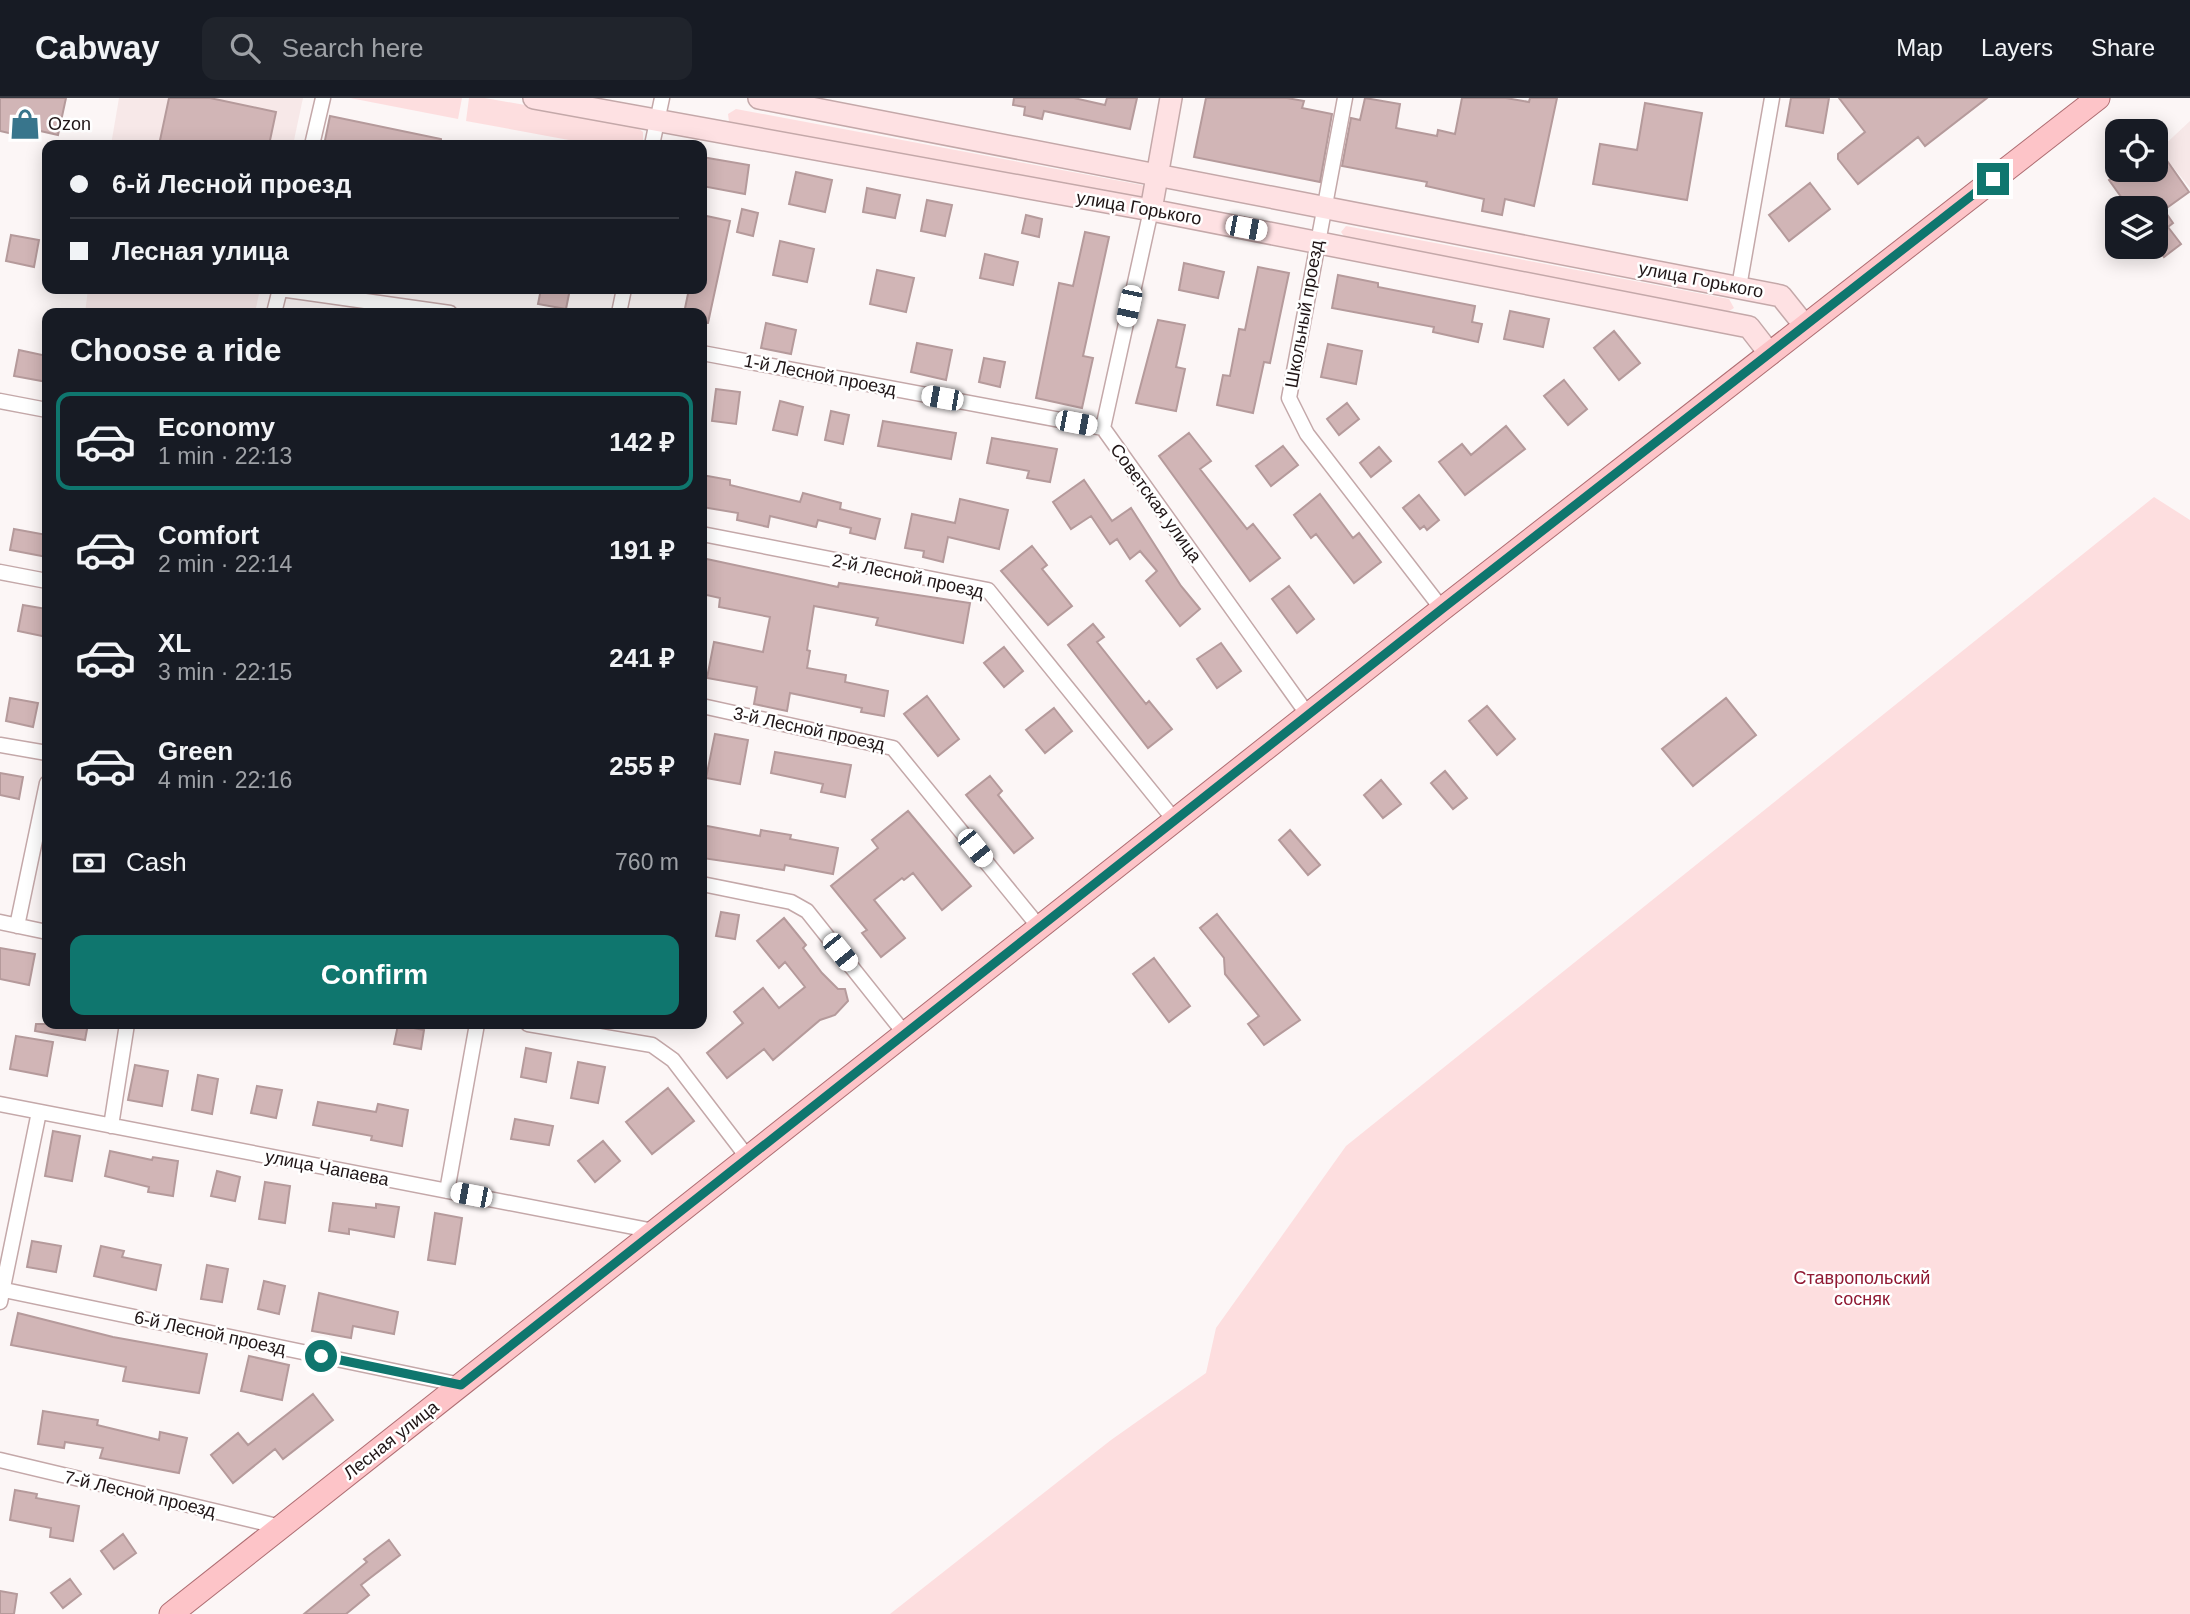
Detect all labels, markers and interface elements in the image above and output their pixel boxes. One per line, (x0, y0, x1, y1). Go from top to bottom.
search box (202, 17, 692, 80)
text: Cabway (35, 29, 160, 66)
icon: search (226, 29, 264, 67)
text: Search here (282, 33, 423, 63)
text: Map (1896, 34, 1943, 61)
text: Layers (1981, 34, 2053, 61)
text: Share (2091, 34, 2155, 61)
shop icon: Ozon (8, 107, 42, 141)
place label: Ozon (48, 114, 91, 134)
map controls (2105, 119, 2168, 259)
button: locate (2105, 119, 2168, 182)
route end (1977, 163, 2009, 195)
text: 6-й Лесной проезд (112, 169, 351, 199)
street label: улица Горького (1075, 187, 1203, 229)
button: layers (2105, 196, 2168, 259)
car (1224, 214, 1269, 242)
text: Лесная улица (112, 236, 289, 266)
street label: Школьный проезд (1281, 238, 1327, 389)
street label: улица Горького (1637, 258, 1765, 302)
car (1115, 283, 1144, 329)
text: Choose a ride (70, 332, 282, 368)
street label: 1-й Лесной проезд (742, 350, 898, 400)
car (920, 384, 965, 412)
car (1054, 409, 1099, 437)
icon: car (74, 410, 137, 473)
text: Economy (158, 412, 275, 442)
text: 142 ₽ (609, 427, 675, 457)
street label: Советская улица (1106, 440, 1206, 567)
text: 1 min · 22:13 (158, 443, 292, 469)
icon: car (74, 518, 137, 581)
text: Comfort (158, 520, 259, 550)
text: 191 ₽ (609, 535, 675, 565)
street label: 2-й Лесной проезд (830, 550, 986, 602)
text: 2 min · 22:14 (158, 551, 292, 577)
icon: car (74, 626, 137, 689)
text: XL (158, 628, 191, 658)
text: 241 ₽ (609, 643, 675, 673)
text: 3 min · 22:15 (158, 659, 292, 685)
street label: 3-й Лесной проезд (731, 703, 887, 755)
icon: car (74, 734, 137, 797)
text: Green (158, 736, 233, 766)
text: 255 ₽ (609, 751, 675, 781)
text: 4 min · 22:16 (158, 767, 292, 793)
car (954, 825, 997, 871)
icon: cash (70, 844, 108, 882)
text: Cash (126, 847, 187, 877)
text: 760 m (615, 849, 679, 875)
car (819, 929, 862, 975)
button: Confirm (70, 935, 679, 1015)
street label: улица Чапаева (263, 1146, 392, 1190)
car (449, 1181, 494, 1209)
park label: Ставропольский сосняк (1794, 1268, 1930, 1309)
street label: 6-й Лесной проезд (132, 1307, 288, 1359)
route start (305, 1340, 337, 1372)
street label: Лесная улица (340, 1396, 443, 1483)
street label: 7-й Лесной проезд (62, 1467, 218, 1521)

